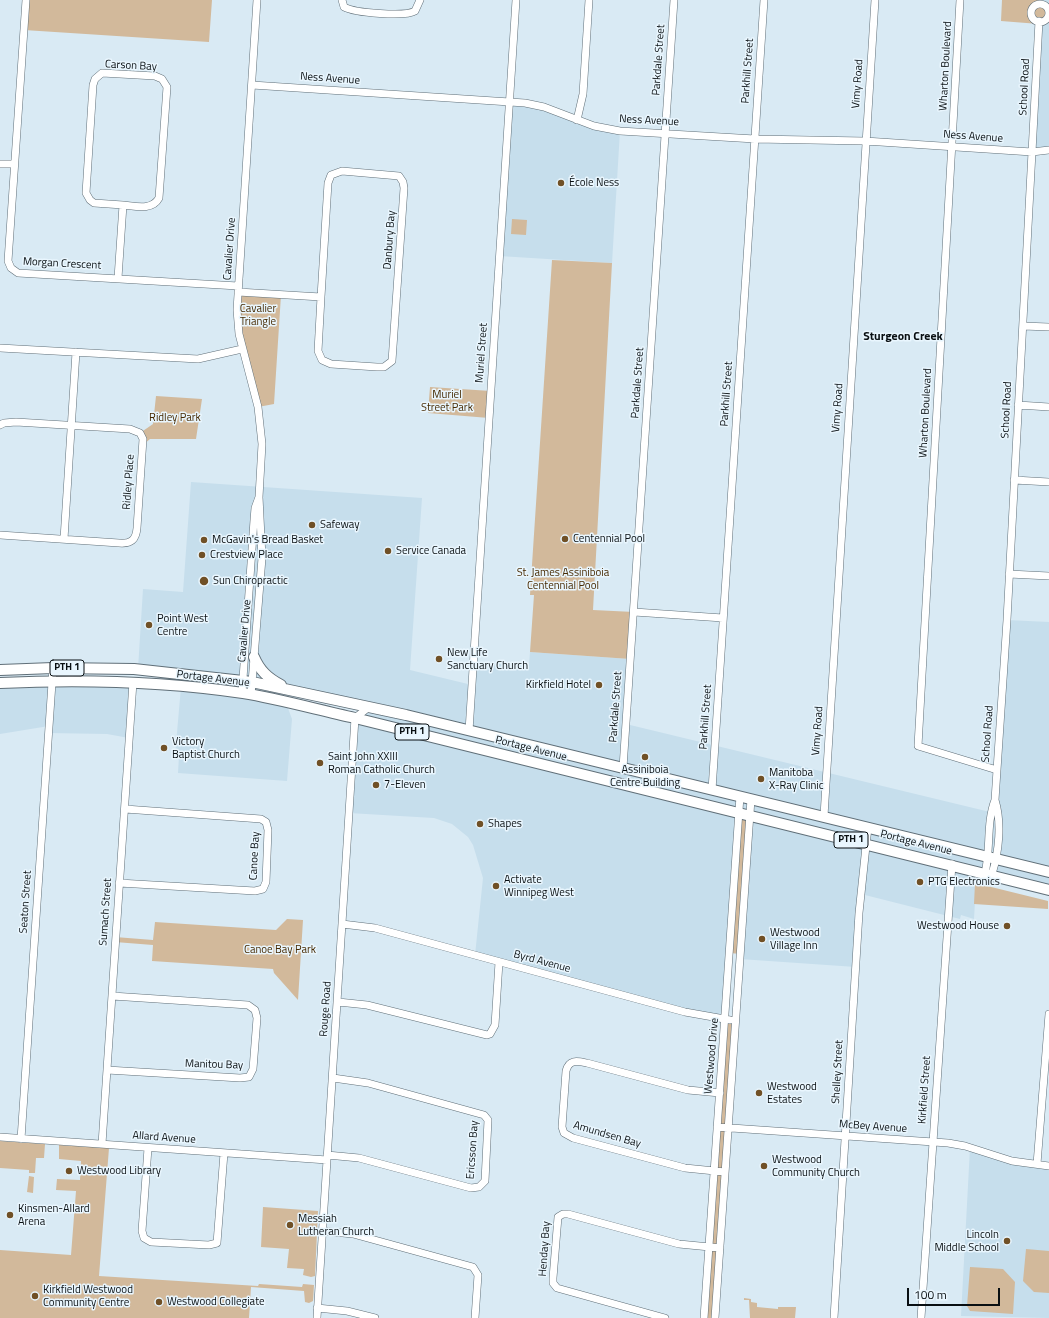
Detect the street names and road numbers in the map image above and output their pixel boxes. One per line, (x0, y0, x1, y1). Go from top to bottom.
street label: Wharton Boulevard (937, 21, 955, 111)
street label: Parkdale Street (650, 24, 668, 96)
street label: Parkhill Street (739, 38, 757, 104)
street label: Carson Bay (105, 58, 157, 74)
street label: School Road (1017, 58, 1033, 116)
street label: Vimy Road (850, 59, 866, 109)
street label: Ness Avenue (300, 70, 360, 88)
street label: Ness Avenue (619, 113, 679, 129)
street label: Ness Avenue (943, 128, 1003, 146)
street label: Danbury Bay (381, 210, 399, 270)
street label: Cavalier Drive (221, 217, 239, 281)
street label: Morgan Crescent (22, 255, 102, 273)
street label: Muriel Street (473, 323, 491, 383)
street label: Parkdale Street (629, 347, 647, 419)
street label: Parkhill Street (718, 361, 736, 427)
street label: Wharton Boulevard (917, 368, 935, 458)
street label: School Road (999, 381, 1015, 439)
street label: Vimy Road (830, 383, 846, 433)
street label: Ridley Place (120, 454, 138, 510)
street label: Cavalier Drive (236, 599, 254, 663)
road number: PTH 1 (50, 660, 84, 676)
street label: Portage Avenue (176, 668, 250, 690)
street label: Parkdale Street (607, 671, 625, 743)
street label: Parkhill Street (697, 684, 715, 750)
street label: School Road (979, 705, 997, 763)
street label: Vimy Road (810, 706, 826, 756)
road number: PTH 1 (395, 724, 429, 740)
street label: Portage Avenue (494, 734, 568, 764)
street label: Portage Avenue (879, 828, 953, 858)
street label: Canoe Bay (247, 831, 263, 881)
road number: PTH 1 (834, 832, 868, 848)
street label: Seaton Street (17, 870, 35, 934)
street label: Sumach Street (97, 878, 115, 946)
street label: Byrd Avenue (512, 948, 572, 976)
street label: Rouge Road (317, 981, 335, 1037)
street label: Westwood Drive (702, 1017, 722, 1095)
street label: Shelley Street (830, 1040, 846, 1104)
street label: Kirkfield Street (916, 1055, 934, 1125)
street label: Manitou Bay (185, 1057, 243, 1073)
street label: McBey Avenue (838, 1118, 908, 1136)
street label: Amundsen Bay (572, 1119, 642, 1151)
street label: Ericsson Bay (464, 1120, 482, 1180)
street label: Allard Avenue (132, 1129, 196, 1147)
street label: Henday Bay (536, 1221, 554, 1277)

